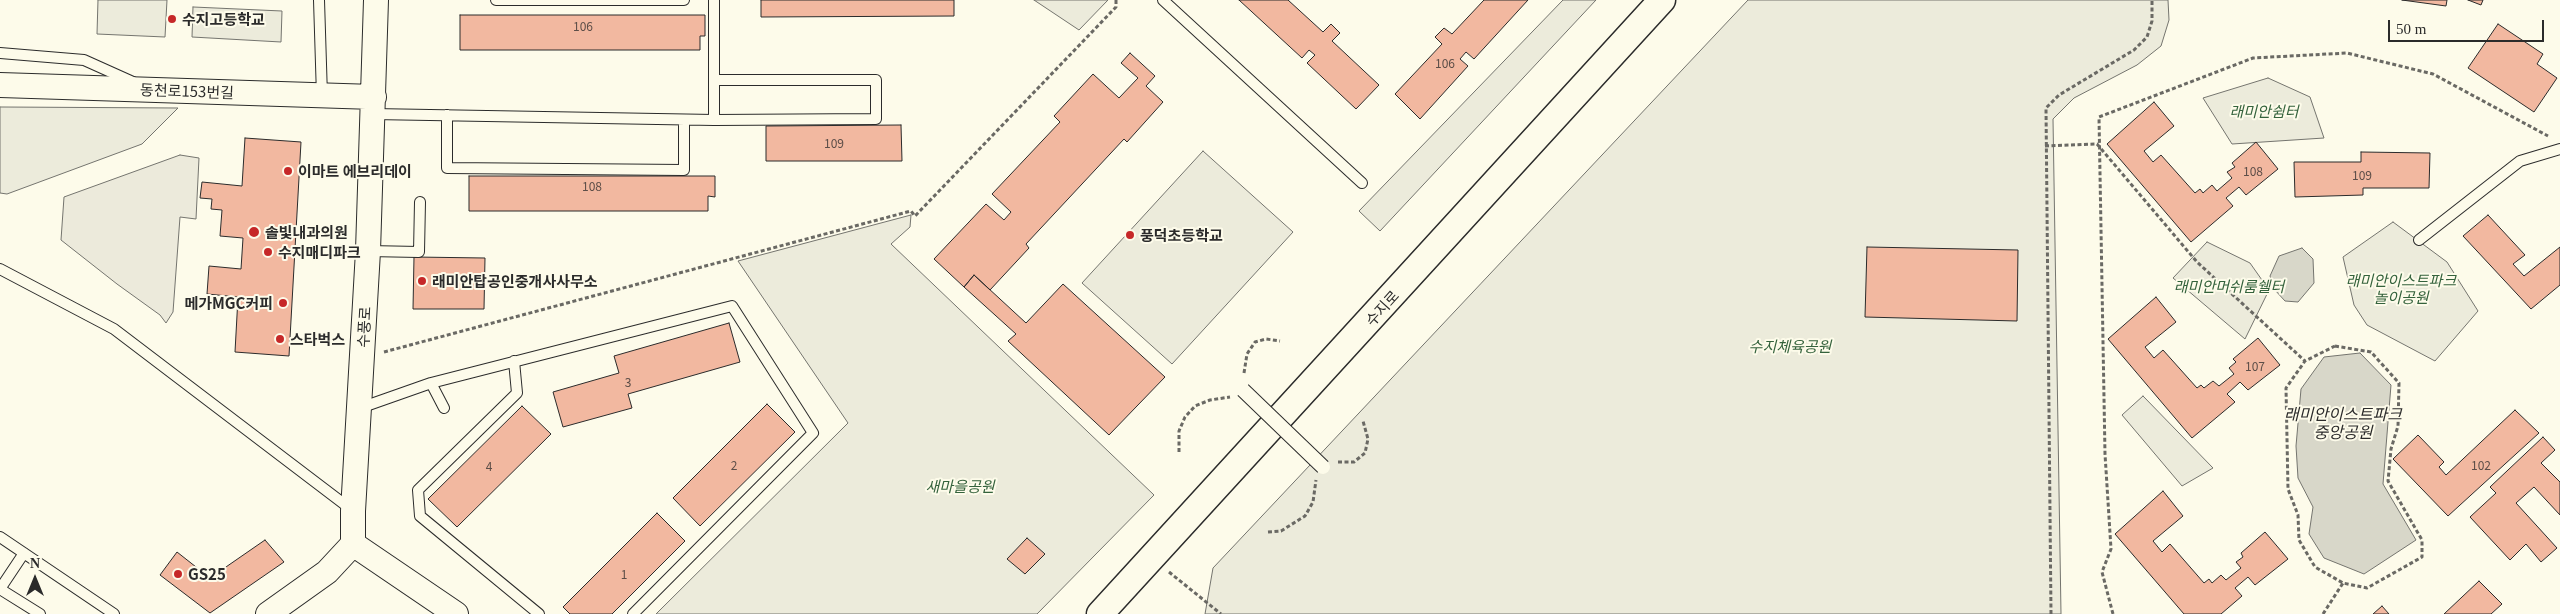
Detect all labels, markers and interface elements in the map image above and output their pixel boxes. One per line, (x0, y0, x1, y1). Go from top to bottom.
place label: 수지고등학교 (182, 10, 265, 28)
scale bar (2390, 10, 2546, 42)
marker: 수지고등학교 (166, 13, 178, 25)
house number: 106 (573, 19, 593, 33)
text: 50 m (2396, 21, 2426, 37)
house number: 106 (1435, 56, 1455, 70)
street label: 동천로153번길 (140, 80, 234, 102)
park label: 래미안쉼터 (2230, 102, 2298, 120)
house number: 109 (824, 136, 844, 150)
place label: 이마트 에브리데이 (298, 162, 412, 180)
house number: 108 (2243, 164, 2263, 178)
marker: 이마트 에브리데이 (282, 165, 294, 177)
house number: 109 (2352, 168, 2372, 182)
house number: 108 (582, 179, 602, 193)
place label: 솔빛내과의원 (265, 223, 348, 241)
marker: 솔빛내과의원 (247, 225, 261, 239)
place label: 풍덕초등학교 (1140, 226, 1223, 244)
marker: 풍덕초등학교 (1124, 229, 1136, 241)
place label: 수지매디파크 (278, 243, 361, 261)
marker: 수지매디파크 (262, 246, 274, 258)
park label: 래미안이스트파크 놀이공원 (2346, 271, 2456, 306)
place label: 래미안탑공인중개사사무소 (432, 272, 598, 290)
marker: 래미안탑공인중개사사무소 (416, 275, 428, 287)
park label: 래미안머쉬룸쉘터 (2174, 277, 2284, 295)
street label: 수지로 (1361, 287, 1403, 329)
place label: 메가MGC커피 (184, 294, 273, 312)
marker: 메가MGC커피 (277, 297, 289, 309)
street label: 수풍로 (354, 306, 374, 348)
place label: 스타벅스 (290, 330, 345, 348)
marker: 스타벅스 (274, 333, 286, 345)
park label: 수지체육공원 (1749, 337, 1831, 355)
house number: 107 (2245, 359, 2265, 373)
house number: 3 (625, 375, 631, 389)
water label: 래미안이스트파크 중앙공원 (2284, 404, 2402, 442)
house number: 2 (731, 458, 737, 472)
house number: 102 (2471, 458, 2491, 472)
house number: 4 (486, 459, 492, 473)
park label: 새마을공원 (926, 477, 994, 495)
north arrow (10, 554, 60, 604)
text: N (30, 556, 40, 571)
place label: GS25 (188, 565, 226, 583)
house number: 1 (621, 567, 627, 581)
marker: GS25 (172, 568, 184, 580)

